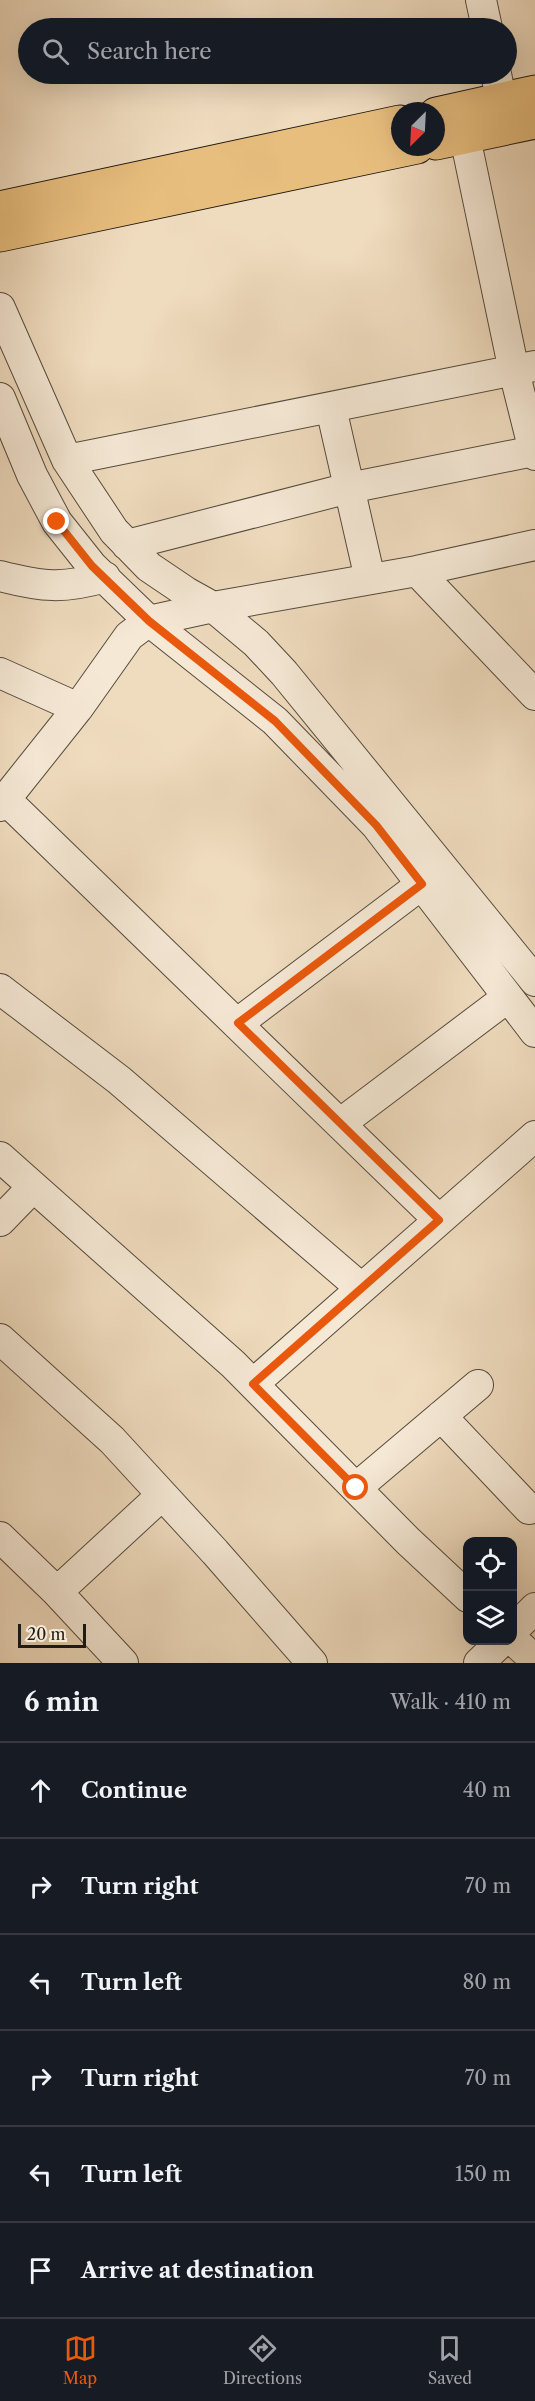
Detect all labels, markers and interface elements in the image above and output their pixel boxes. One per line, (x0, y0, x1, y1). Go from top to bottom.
search box (18, 18, 517, 84)
icon: search (39, 35, 72, 68)
text: Search here (87, 38, 212, 65)
north arrow (391, 102, 445, 156)
route end (43, 508, 69, 534)
route start (342, 1474, 368, 1500)
map controls (463, 1537, 517, 1645)
button: locate (463, 1537, 517, 1591)
button: layers (463, 1591, 517, 1645)
scale bar (18, 1621, 86, 1648)
text: 20 m (27, 1624, 66, 1644)
text: 6 min (24, 1686, 99, 1718)
text: Walk · 410 m (390, 1690, 511, 1714)
icon: ahead (24, 1774, 57, 1807)
text: Continue (81, 1777, 187, 1804)
text: 40 m (463, 1778, 511, 1802)
icon: right (24, 1870, 57, 1903)
text: Turn right (81, 1873, 199, 1900)
text: 70 m (465, 1874, 511, 1898)
icon: left (24, 1966, 57, 1999)
text: Turn left (81, 1969, 182, 1996)
text: 80 m (463, 1970, 511, 1994)
icon: right (24, 2062, 57, 2095)
text: Turn right (81, 2065, 199, 2092)
text: 70 m (465, 2066, 511, 2090)
icon: left (24, 2158, 57, 2191)
text: Turn left (81, 2161, 182, 2188)
text: 150 m (455, 2162, 511, 2186)
icon: arrive (24, 2254, 57, 2287)
text: Arrive at destination (81, 2257, 314, 2284)
tab: Map (63, 2332, 97, 2388)
tab: Directions (223, 2332, 302, 2388)
tab: Saved (428, 2332, 472, 2388)

